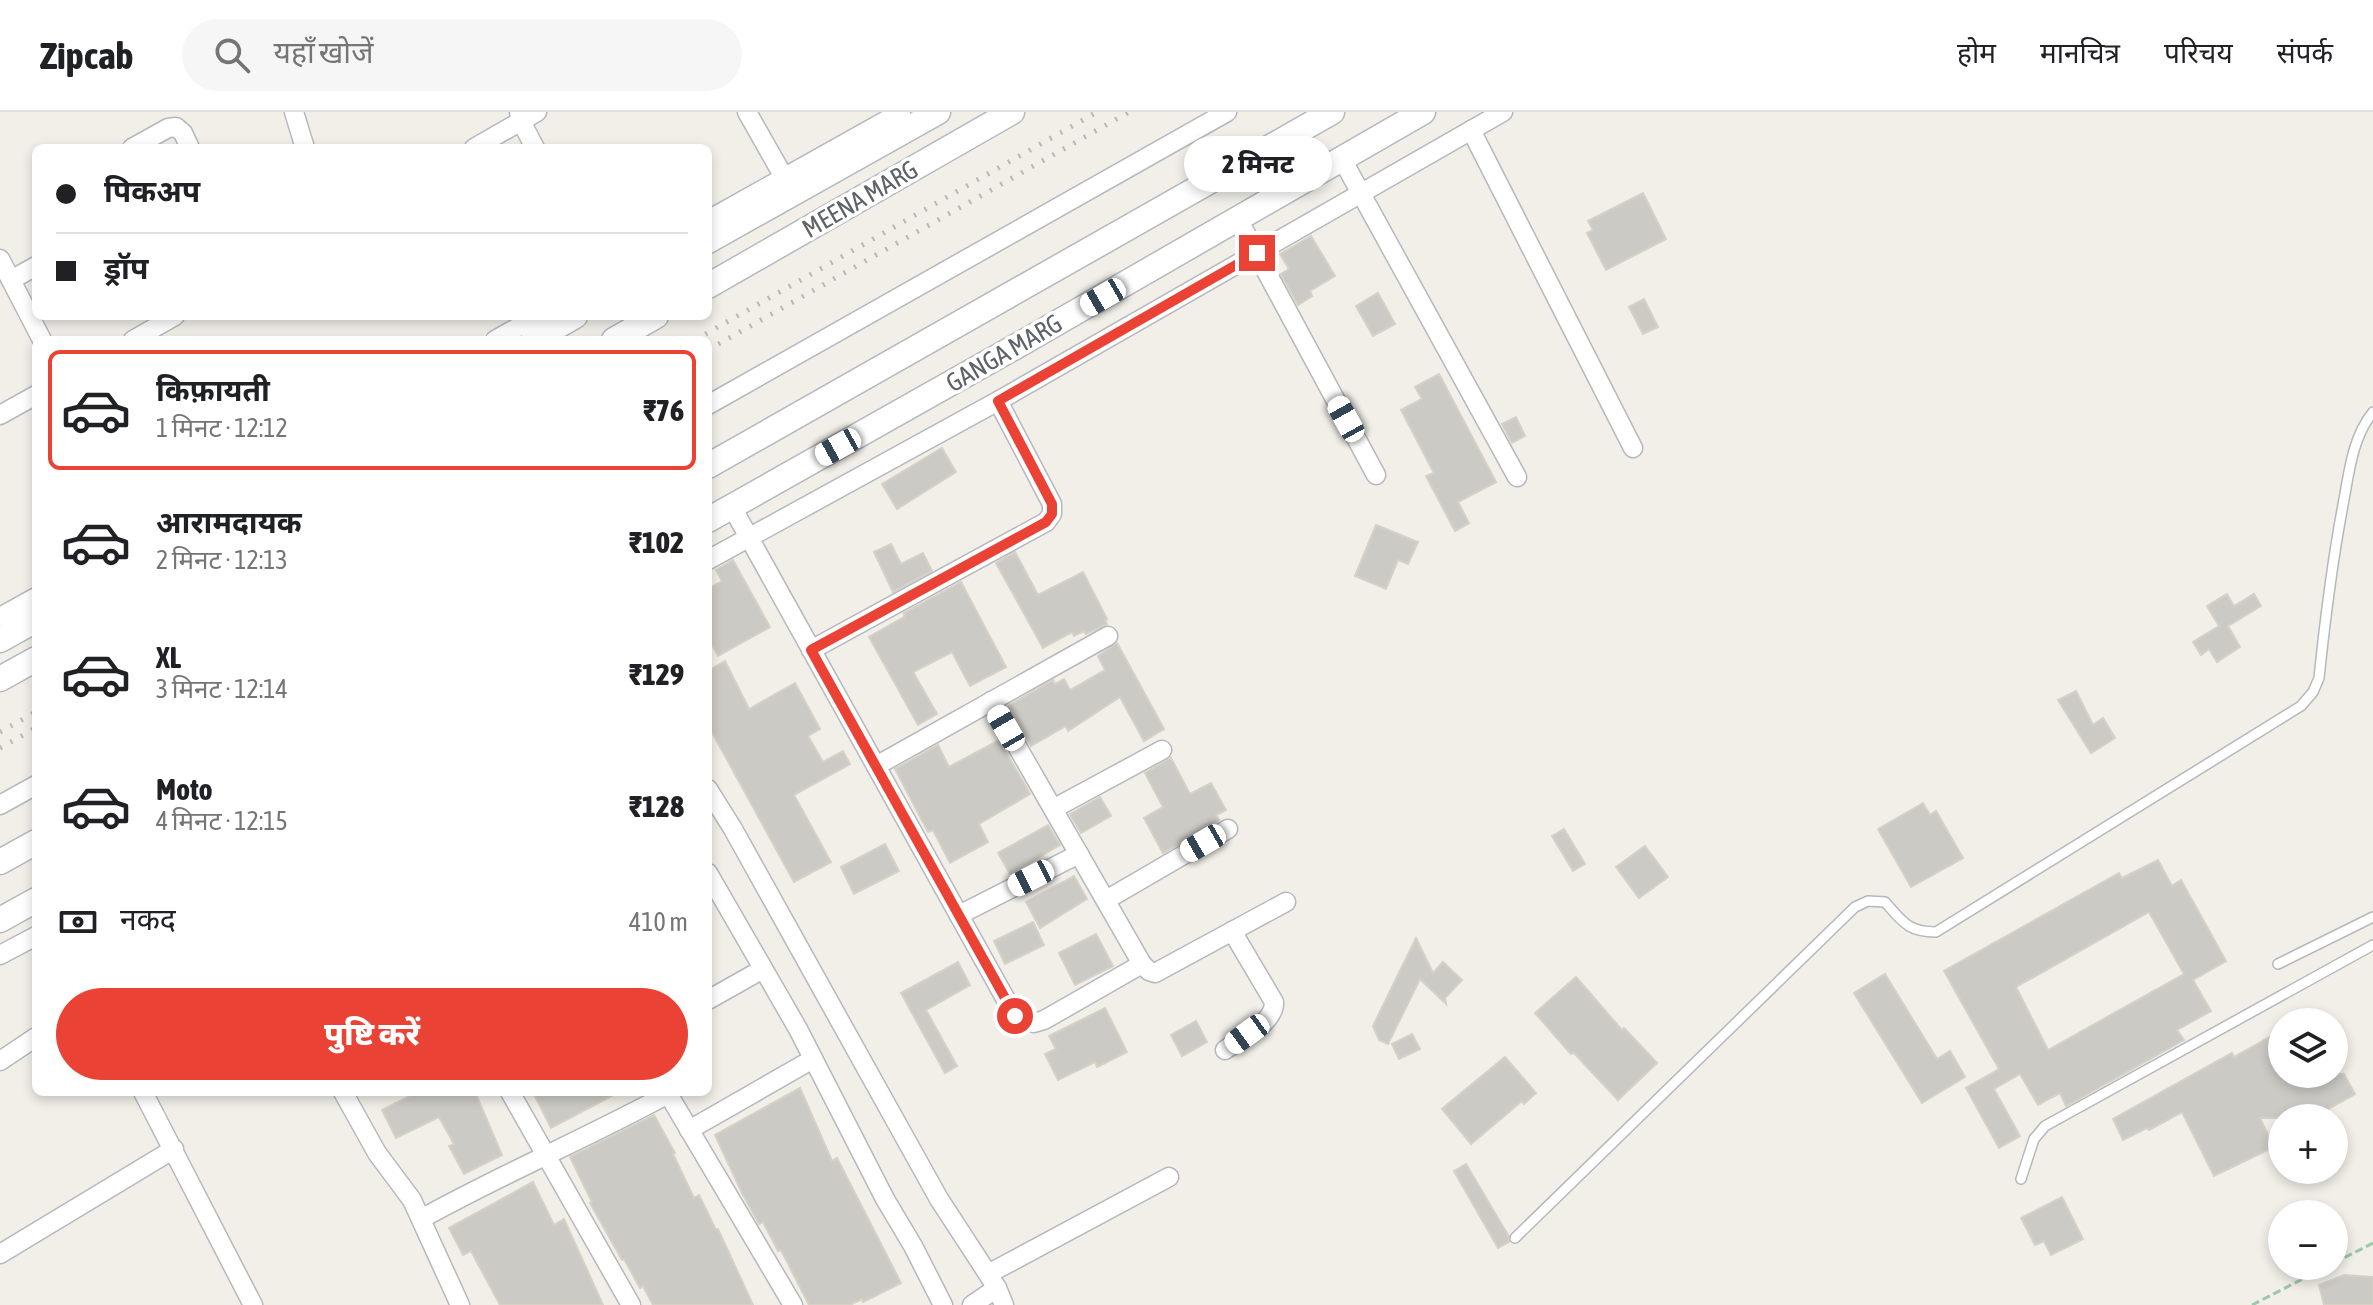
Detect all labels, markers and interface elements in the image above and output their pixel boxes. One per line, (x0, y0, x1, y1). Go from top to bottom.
search box (182, 19, 742, 91)
icon: search (210, 33, 254, 77)
text: Zipcab (40, 34, 134, 77)
text: यहाँ खोजें (274, 35, 373, 69)
text: होम (1957, 37, 1996, 69)
text: मानचित्र (2040, 37, 2120, 69)
text: परिचय (2164, 37, 2233, 69)
text: संपर्क (2277, 37, 2333, 69)
callout: 2 मिनट (1183, 137, 1331, 193)
text: 2 मिनट (1222, 149, 1294, 179)
street label: MEENA MARG (797, 154, 923, 244)
text: पिकअप (104, 174, 200, 208)
route end (1239, 235, 1275, 271)
text: ड्रॉप (104, 251, 148, 285)
car (1076, 275, 1130, 319)
street label: GANGA MARG (941, 308, 1067, 398)
text: किफ़ायती (156, 373, 270, 407)
icon: car (60, 374, 132, 446)
car (1324, 392, 1368, 446)
text: ₹76 (643, 393, 684, 427)
text: 1 मिनट · 12:12 (156, 413, 288, 443)
car (811, 425, 865, 469)
text: आरामदायक (156, 505, 302, 539)
icon: car (60, 506, 132, 578)
text: ₹102 (629, 525, 684, 559)
text: 2 मिनट · 12:13 (156, 545, 288, 575)
icon: car (60, 638, 132, 710)
text: XL (156, 640, 181, 674)
text: ₹129 (629, 657, 684, 691)
text: 3 मिनट · 12:14 (156, 674, 288, 704)
car (984, 701, 1028, 755)
icon: car (60, 770, 132, 842)
text: Moto (156, 772, 213, 806)
text: ₹128 (629, 789, 684, 823)
text: 4 मिनट · 12:15 (156, 806, 288, 836)
car (1176, 821, 1230, 865)
car (1004, 856, 1058, 900)
icon: cash (56, 900, 100, 944)
text: नकद (120, 902, 176, 936)
text: 410 m (629, 907, 688, 937)
button: पुष्टि करें (56, 988, 688, 1080)
route start (997, 998, 1033, 1034)
map controls (2268, 1008, 2348, 1280)
button: layers (2268, 1008, 2348, 1088)
car (1221, 1010, 1273, 1058)
button: + (2268, 1104, 2348, 1184)
button: − (2268, 1200, 2348, 1280)

